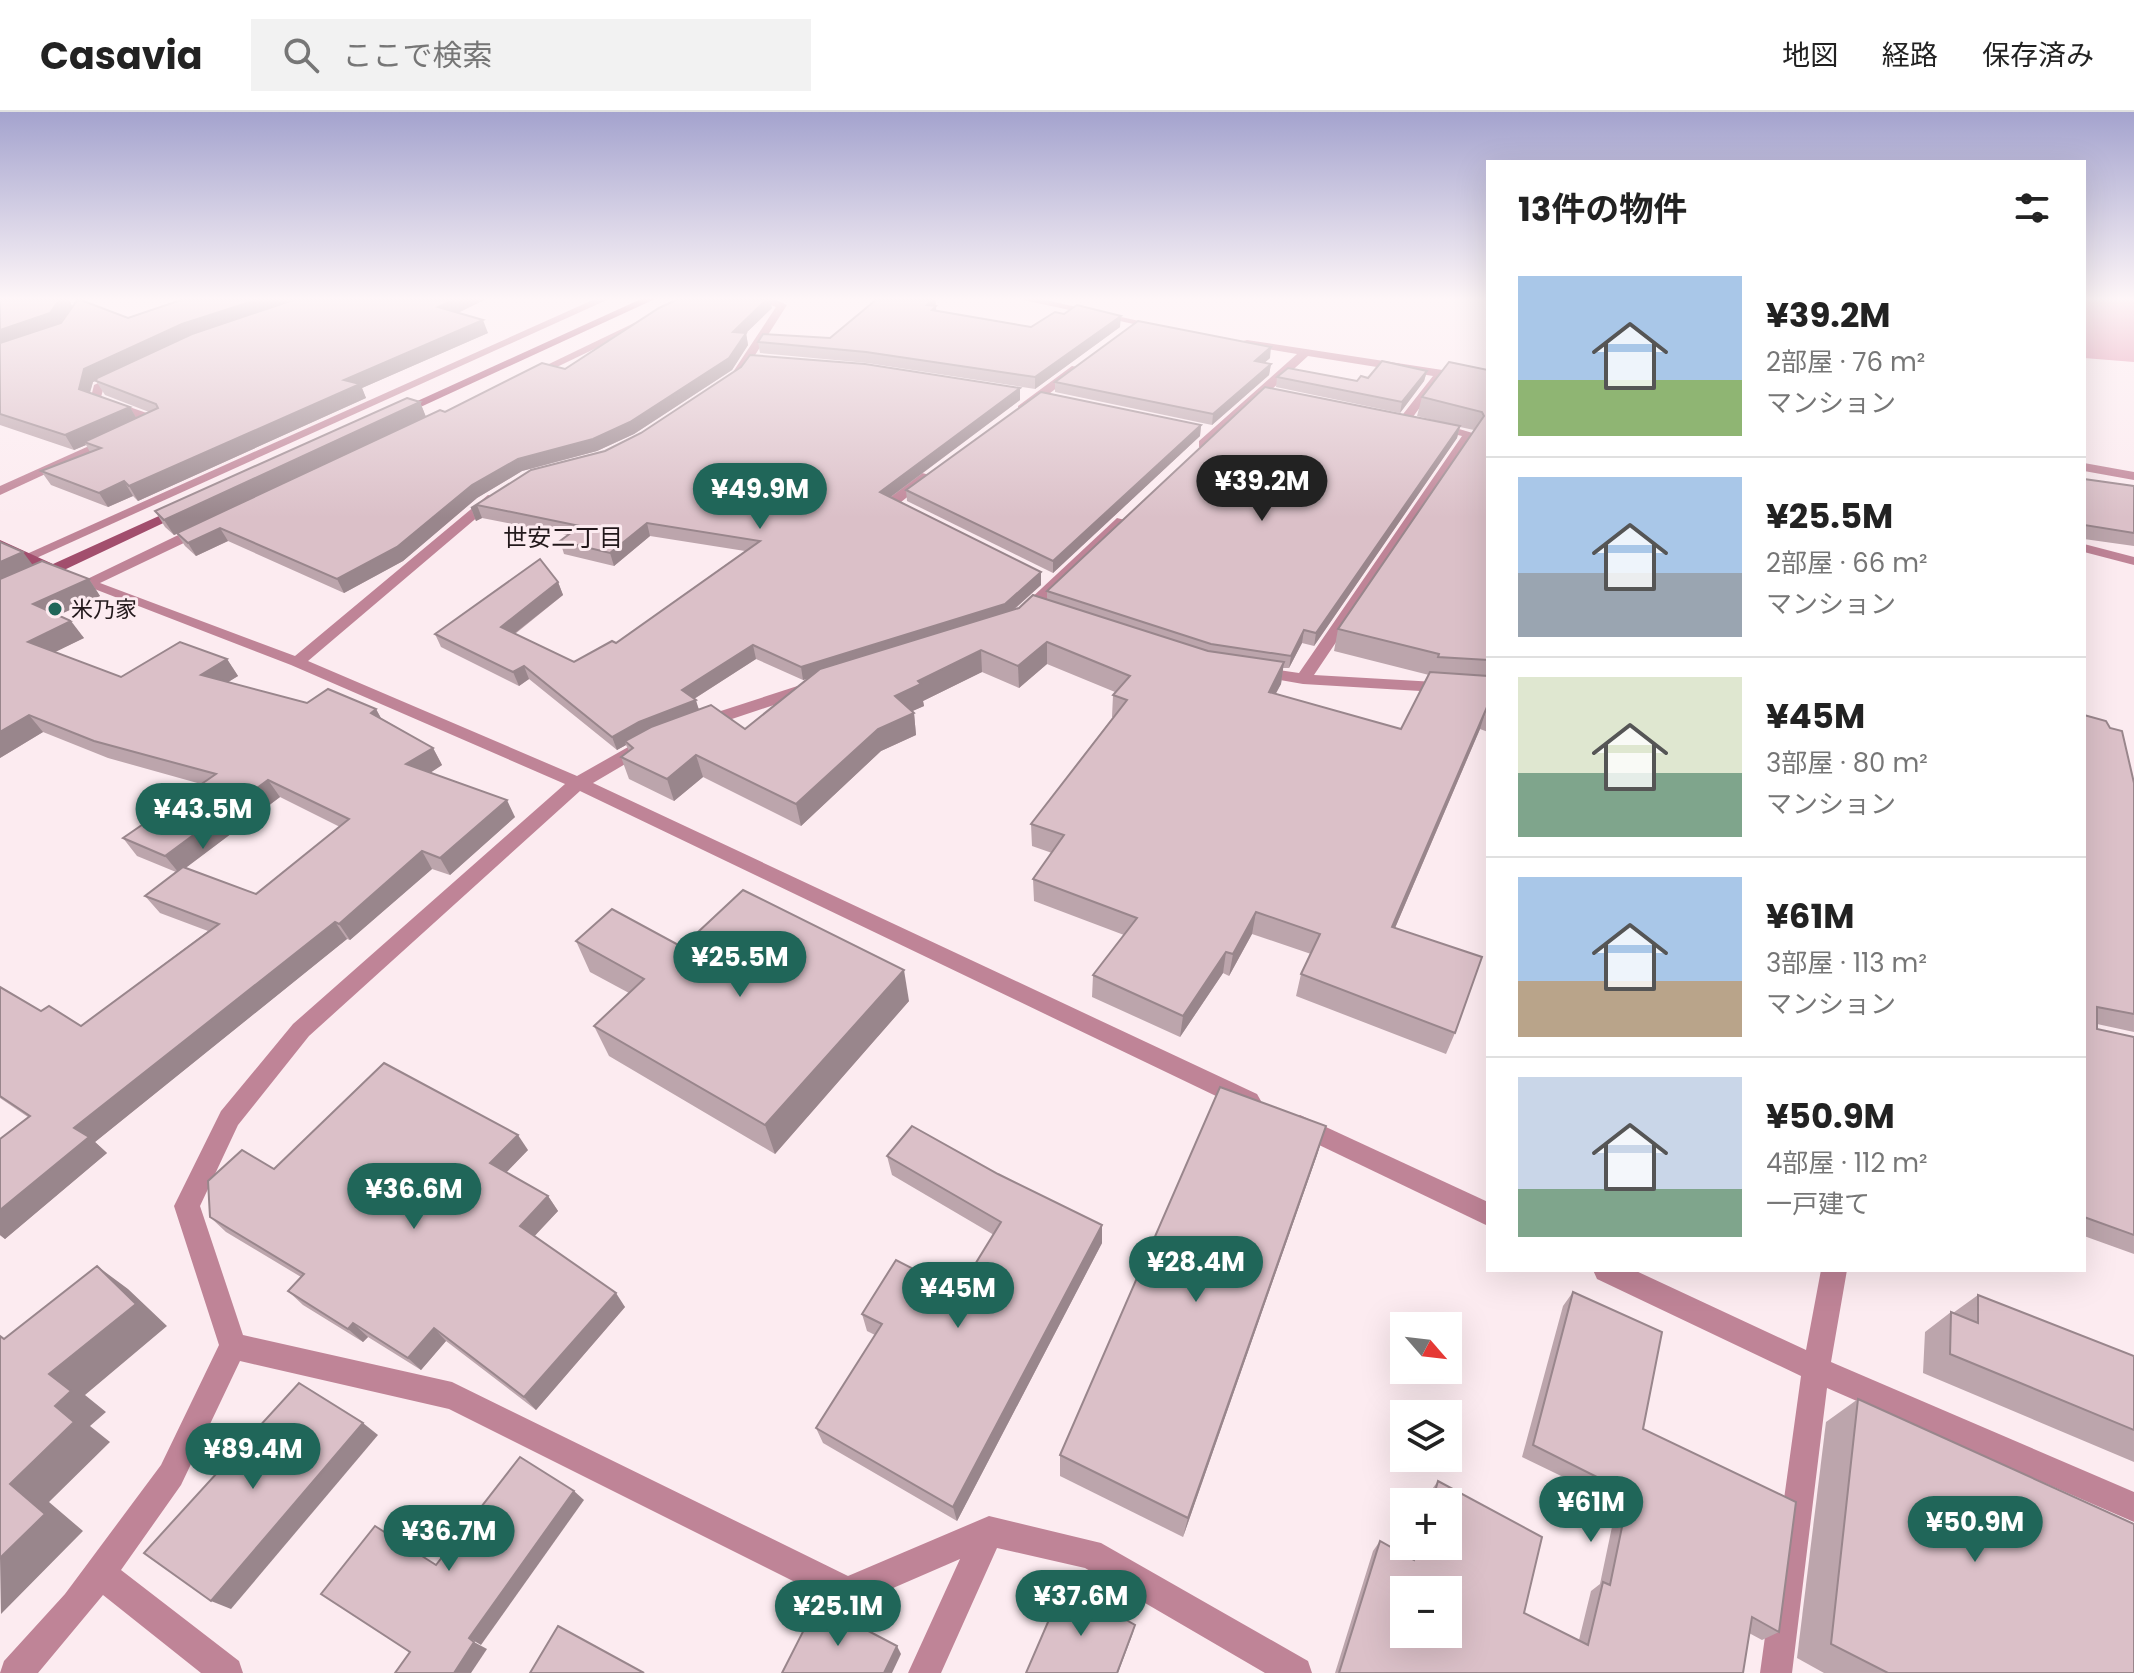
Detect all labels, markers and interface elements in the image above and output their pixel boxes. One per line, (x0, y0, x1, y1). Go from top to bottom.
search box (251, 19, 811, 91)
text: Casavia (40, 29, 203, 82)
icon: search (279, 33, 323, 77)
text: ここで検索 (343, 34, 493, 77)
text: 地図 (1782, 36, 1838, 75)
text: 経路 (1882, 36, 1938, 75)
text: 保存済み (1982, 36, 2094, 75)
text: 13件の物件 (1518, 185, 1687, 233)
icon: filters (2010, 186, 2054, 230)
text: ¥39.2M (1766, 291, 1891, 339)
icon: home (1582, 308, 1678, 404)
text: 2部屋 · 76 m² (1766, 344, 1925, 380)
text: マンション (1766, 385, 1896, 421)
pin: ¥39.2M (1197, 455, 1327, 523)
pin: ¥49.9M (695, 463, 825, 531)
text: ¥39.2M (1214, 463, 1310, 499)
text: ¥49.9M (711, 471, 809, 507)
text: ¥25.5M (1766, 492, 1893, 540)
icon: home (1582, 509, 1678, 605)
district label: 世安二丁目 (503, 521, 623, 554)
text: 2部屋 · 66 m² (1766, 545, 1928, 581)
text: マンション (1766, 586, 1896, 622)
place label: 米乃家 (71, 594, 137, 625)
marker: 米乃家 (46, 600, 64, 618)
text: ¥45M (1766, 692, 1865, 740)
icon: home (1582, 709, 1678, 805)
text: 3部屋 · 80 m² (1766, 745, 1928, 781)
pin: ¥43.5M (138, 783, 268, 851)
text: マンション (1766, 786, 1896, 822)
text: ¥43.5M (154, 791, 252, 827)
text: ¥61M (1766, 892, 1854, 940)
icon: home (1582, 909, 1678, 1005)
pin: ¥25.5M (675, 931, 805, 999)
text: ¥25.5M (691, 939, 789, 975)
text: 3部屋 · 113 m² (1766, 945, 1927, 981)
text: マンション (1766, 986, 1896, 1022)
text: ¥50.9M (1766, 1092, 1895, 1140)
icon: home (1582, 1109, 1678, 1205)
text: 4部屋 · 112 m² (1766, 1145, 1928, 1181)
pin: ¥36.6M (349, 1163, 479, 1231)
text: ¥36.6M (365, 1171, 463, 1207)
text: 一戸建て (1766, 1186, 1870, 1222)
pin: ¥28.4M (1131, 1236, 1261, 1304)
text: ¥28.4M (1147, 1244, 1245, 1280)
pin: ¥45M (911, 1262, 1005, 1330)
text: ¥45M (920, 1270, 996, 1306)
north arrow (1390, 1312, 1462, 1384)
map controls (1390, 1312, 1462, 1648)
button: layers (1390, 1400, 1462, 1472)
pin: ¥89.4M (188, 1423, 318, 1491)
text: ¥89.4M (203, 1431, 303, 1467)
pin: ¥61M (1544, 1476, 1638, 1544)
text: ¥61M (1557, 1484, 1625, 1520)
button: + (1390, 1488, 1462, 1560)
pin: ¥50.9M (1910, 1496, 2040, 1564)
text: ¥50.9M (1926, 1504, 2024, 1540)
pin: ¥36.7M (384, 1505, 514, 1573)
text: ¥36.7M (402, 1513, 496, 1549)
pin: ¥37.6M (1016, 1570, 1146, 1638)
button: − (1390, 1576, 1462, 1648)
text: ¥37.6M (1034, 1578, 1128, 1614)
pin: ¥25.1M (773, 1580, 903, 1648)
text: ¥25.1M (793, 1588, 883, 1624)

